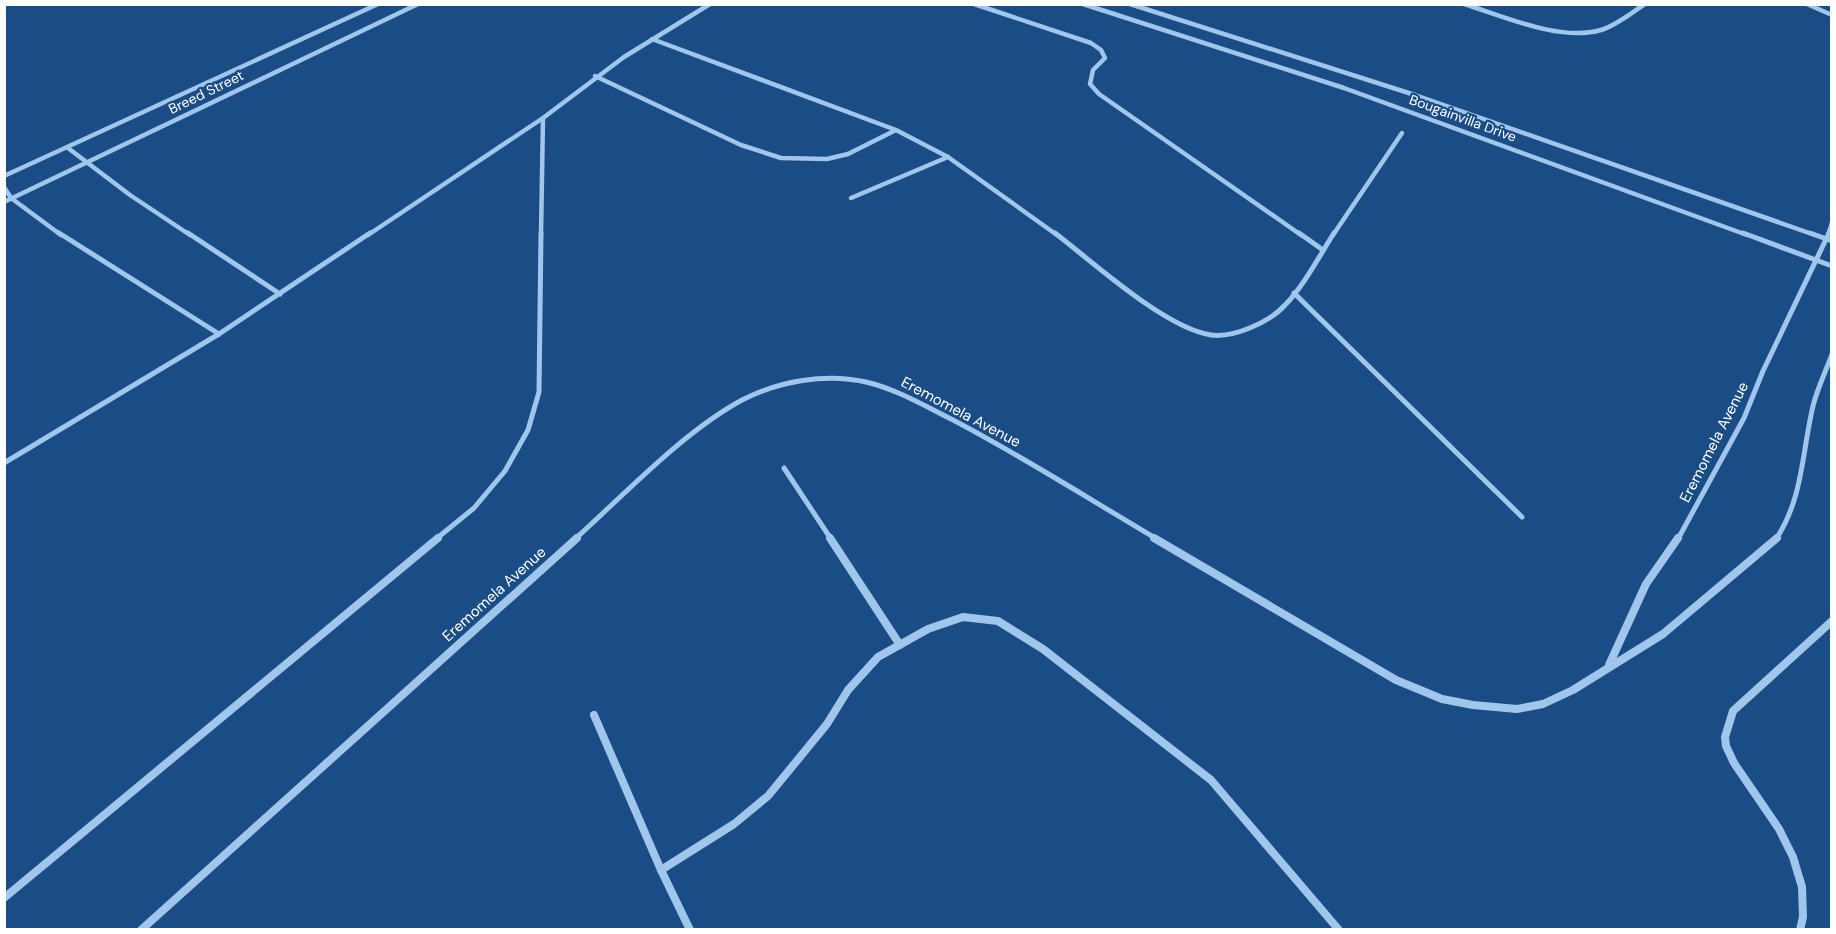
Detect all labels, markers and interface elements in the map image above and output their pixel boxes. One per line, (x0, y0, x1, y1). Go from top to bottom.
street label: Breed Street (165, 66, 247, 118)
street label: Bougainvilla Drive (1407, 90, 1519, 146)
street label: Eremomela Avenue (898, 372, 1024, 452)
street label: Eremomela Avenue (1675, 378, 1753, 506)
street label: Eremomela Avenue (438, 542, 550, 646)

